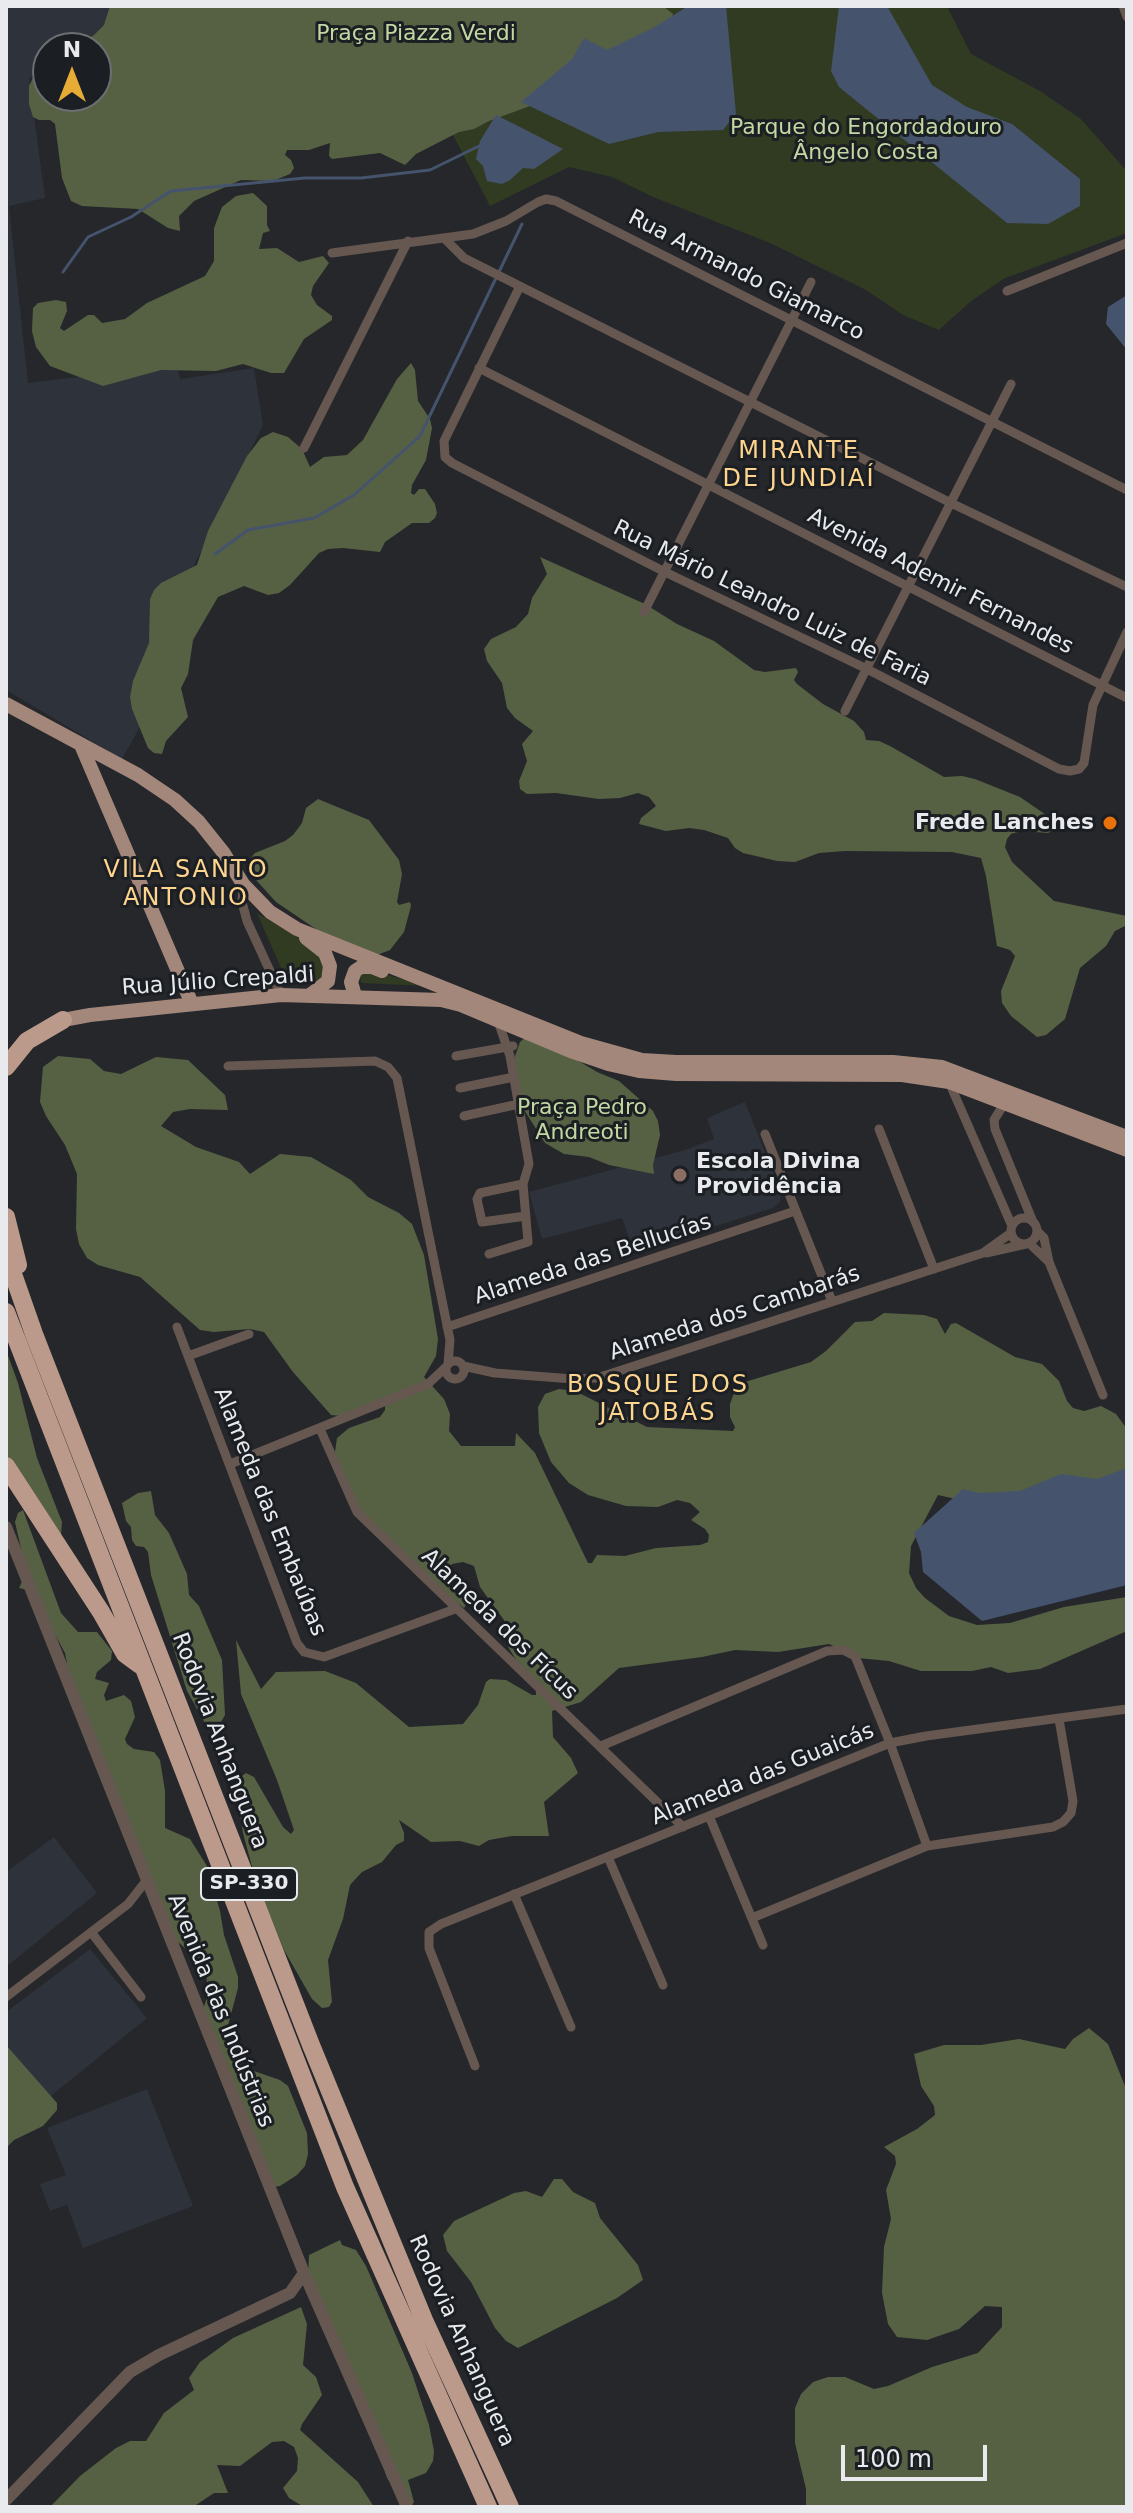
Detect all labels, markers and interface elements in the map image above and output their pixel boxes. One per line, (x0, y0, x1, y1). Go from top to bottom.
park label: Praça Piazza Verdi (316, 21, 516, 47)
north arrow (32, 32, 112, 112)
text: N (63, 37, 81, 62)
park label: Parque do Engordadouro Ângelo Costa (730, 115, 1002, 166)
street label: Rua Armando Giamarco (624, 205, 868, 347)
district label: MIRANTE DE JUNDIAÍ (723, 438, 875, 494)
street label: Avenida Ademir Fernandes (803, 503, 1077, 661)
street label: Rua Mário Leandro Luiz de Faria (609, 515, 935, 693)
place label: Frede Lanches (915, 810, 1094, 836)
marker: Frede Lanches (1101, 814, 1119, 832)
district label: VILA SANTO ANTONIO (103, 857, 269, 913)
street label: Rua Júlio Crepaldi (121, 962, 315, 1002)
park label: Praça Pedro Andreoti (517, 1095, 647, 1146)
place label: Escola Divina Providência (696, 1149, 861, 1200)
marker: Escola Divina Providência (671, 1166, 689, 1184)
street label: Alameda das Bellucías (471, 1209, 715, 1311)
street label: Alameda dos Cambarás (607, 1261, 863, 1367)
district label: BOSQUE DOS JATOBÁS (567, 1372, 749, 1428)
street label: Alameda das Embaúbas (207, 1384, 331, 1640)
street label: Alameda dos Fícus (416, 1544, 582, 1706)
street label: Rodovia Anhanguera (166, 1629, 272, 1853)
street label: Alameda das Guaicás (648, 1718, 878, 1832)
road number: SP-330 (201, 1868, 297, 1900)
street label: Avenida das Indústrias (161, 1891, 279, 2131)
street label: Rodovia Anhanguera (402, 2231, 520, 2451)
scale bar (845, 2429, 991, 2479)
text: 100 m (855, 2445, 932, 2473)

